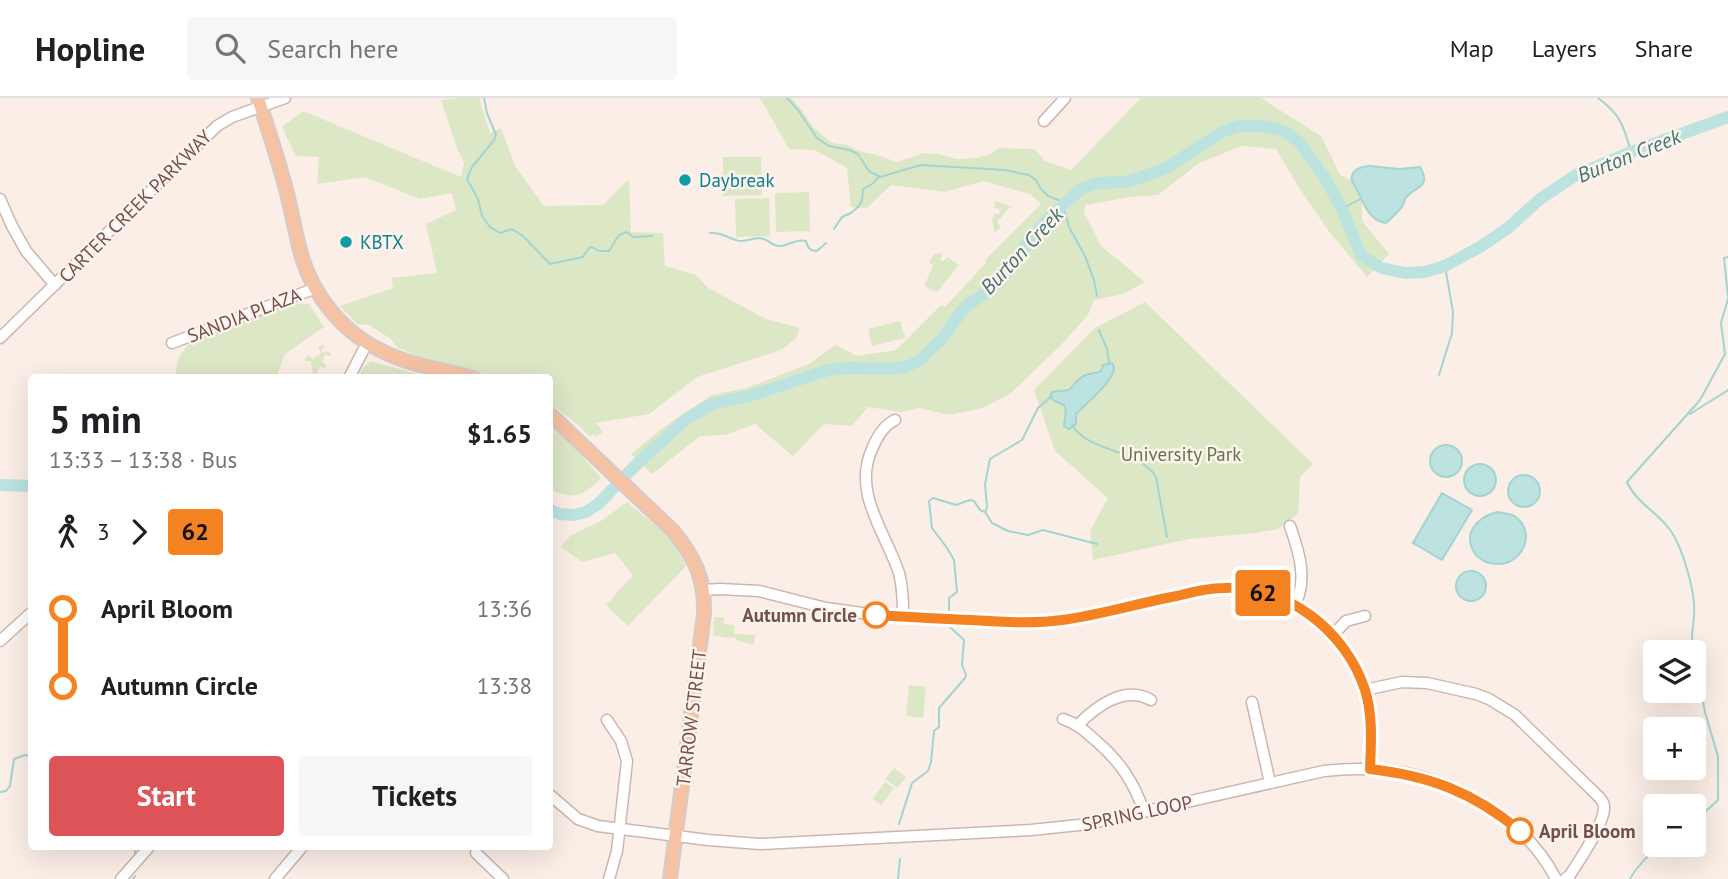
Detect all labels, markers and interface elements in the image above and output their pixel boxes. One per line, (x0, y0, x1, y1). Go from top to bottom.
search box (187, 17, 677, 80)
text: Hopline (35, 27, 145, 70)
icon: search (211, 29, 249, 67)
text: Search here (267, 32, 398, 65)
text: Map (1450, 33, 1494, 64)
text: Layers (1532, 33, 1597, 64)
text: Share (1635, 33, 1693, 64)
water label: Burton Creek (1573, 122, 1686, 189)
street label: CARTER CREEK PARKWAY (54, 124, 217, 287)
place label: Daybreak (699, 168, 775, 192)
marker: Daybreak (677, 172, 693, 188)
water label: Burton Creek (974, 200, 1070, 300)
place label: KBTX (360, 230, 404, 254)
marker: KBTX (338, 234, 354, 250)
street label: SANDIA PLAZA (184, 282, 304, 348)
text: 5 min (49, 394, 142, 443)
text: $1.65 (467, 417, 532, 450)
park label: University Park (1121, 442, 1241, 466)
text: 13:33 – 13:38 · Bus (49, 445, 237, 474)
icon: walk (49, 513, 87, 551)
icon: forward (120, 513, 158, 551)
text: 62 (182, 516, 209, 547)
text: 3 (97, 517, 110, 546)
line badge: 62 (1232, 570, 1294, 616)
text: 62 (1249, 577, 1277, 608)
text: April Bloom (101, 592, 233, 625)
text: 13:36 (477, 594, 532, 623)
marker: Autumn Circle (863, 602, 889, 628)
place label: Autumn Circle (742, 603, 857, 627)
map controls (1643, 640, 1706, 857)
button: layers (1643, 640, 1706, 703)
street label: TARROW STREET (671, 648, 711, 788)
text: Autumn Circle (101, 669, 258, 702)
text: 13:38 (477, 671, 532, 700)
button: + (1643, 717, 1706, 780)
button: Start (49, 756, 284, 836)
button: Tickets (298, 756, 532, 836)
street label: SPRING LOOP (1080, 790, 1194, 836)
button: − (1643, 794, 1706, 857)
marker: April Bloom (1507, 818, 1533, 844)
place label: April Bloom (1539, 819, 1635, 843)

